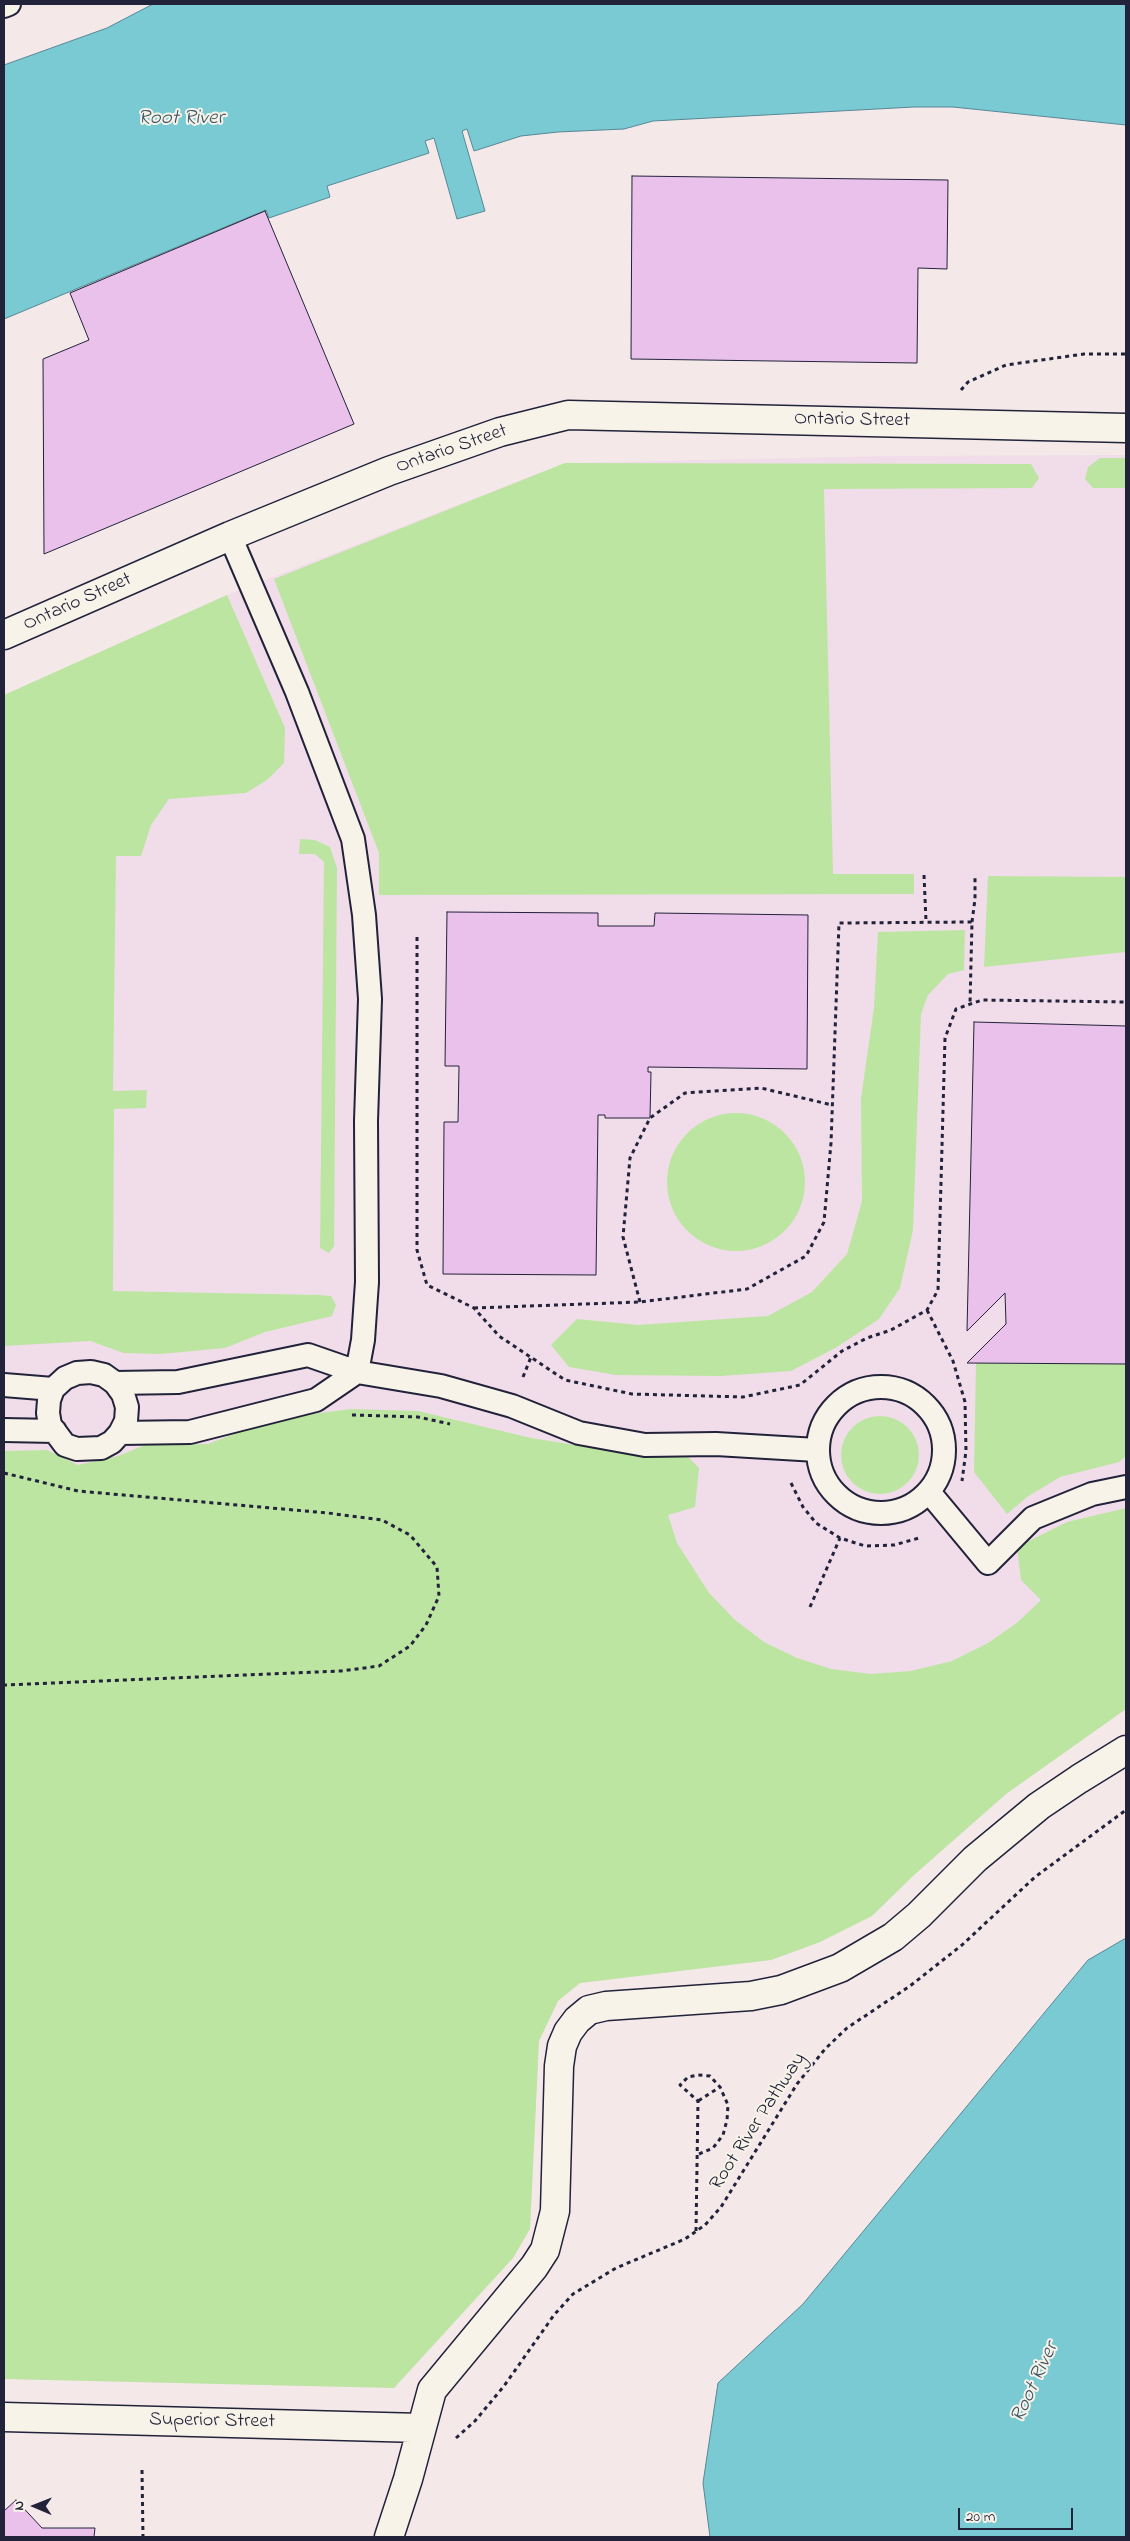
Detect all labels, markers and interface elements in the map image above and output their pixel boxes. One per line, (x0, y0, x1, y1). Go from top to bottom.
water label: Root River (138, 107, 224, 133)
street label: Ontario Street (794, 408, 910, 434)
street label: Ontario Street (393, 420, 511, 480)
street label: Ontario Street (20, 568, 136, 638)
street label: Root River Pathway (706, 2049, 812, 2195)
water label: Root River (1006, 2339, 1066, 2427)
street label: Superior Street (149, 2409, 275, 2435)
north arrow (10, 2481, 60, 2531)
scale bar (960, 2498, 1075, 2530)
text: N (9, 2501, 30, 2511)
text: 20 m (966, 2506, 995, 2528)

